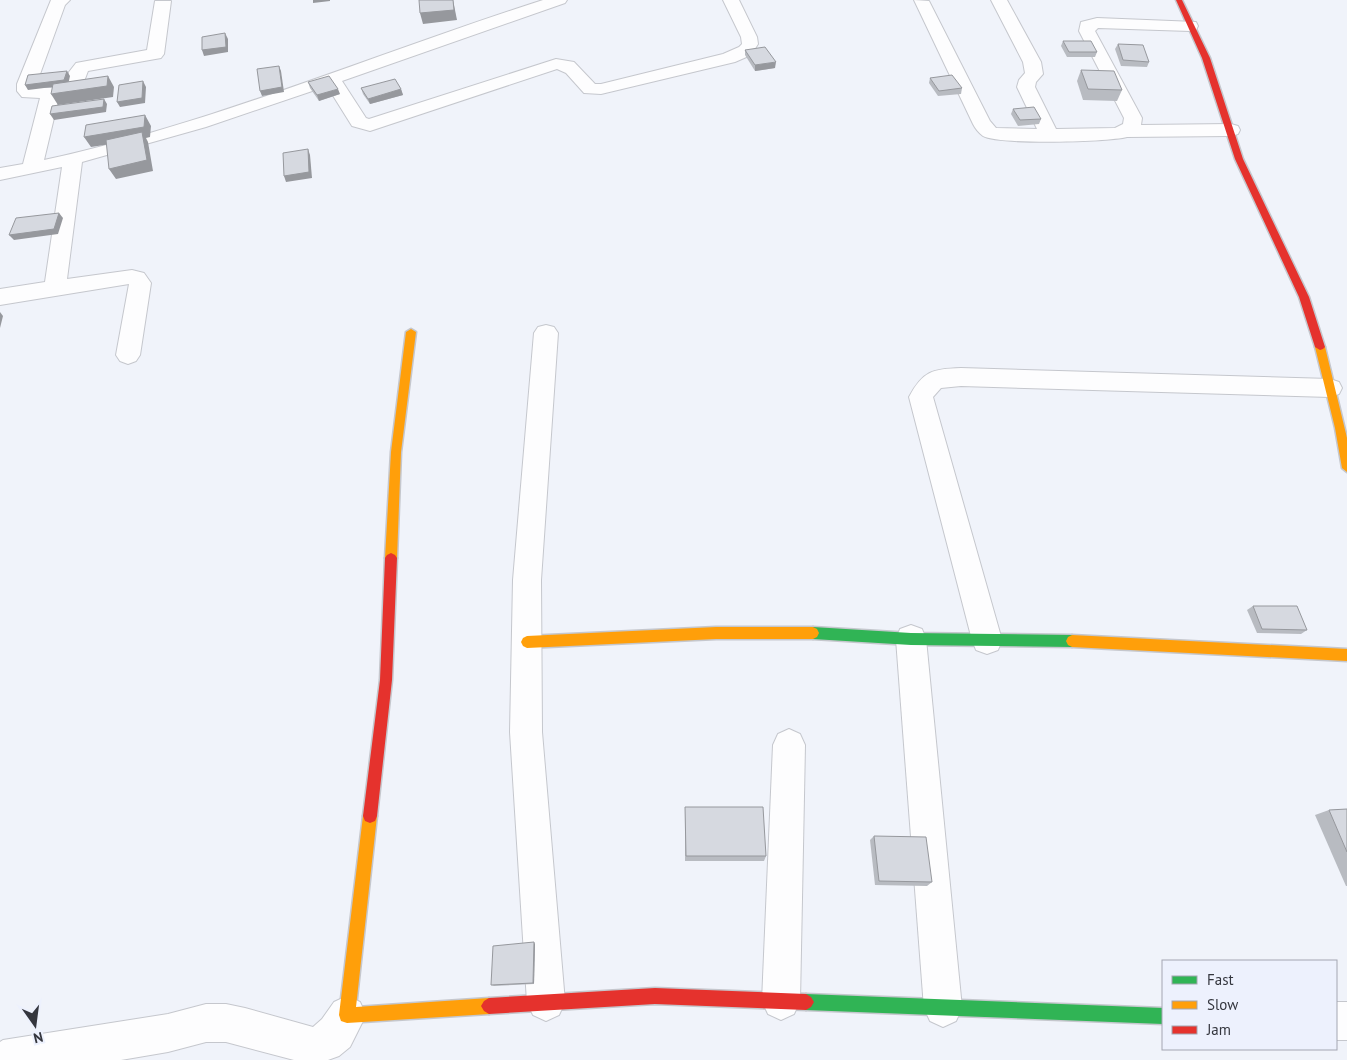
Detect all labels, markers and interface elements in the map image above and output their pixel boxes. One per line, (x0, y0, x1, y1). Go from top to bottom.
legend (1162, 960, 1337, 1050)
text: Fast (1207, 970, 1234, 989)
text: Slow (1207, 995, 1238, 1014)
north arrow (10, 1000, 60, 1050)
text: Jam (1206, 1020, 1231, 1039)
text: N (32, 1028, 45, 1047)

